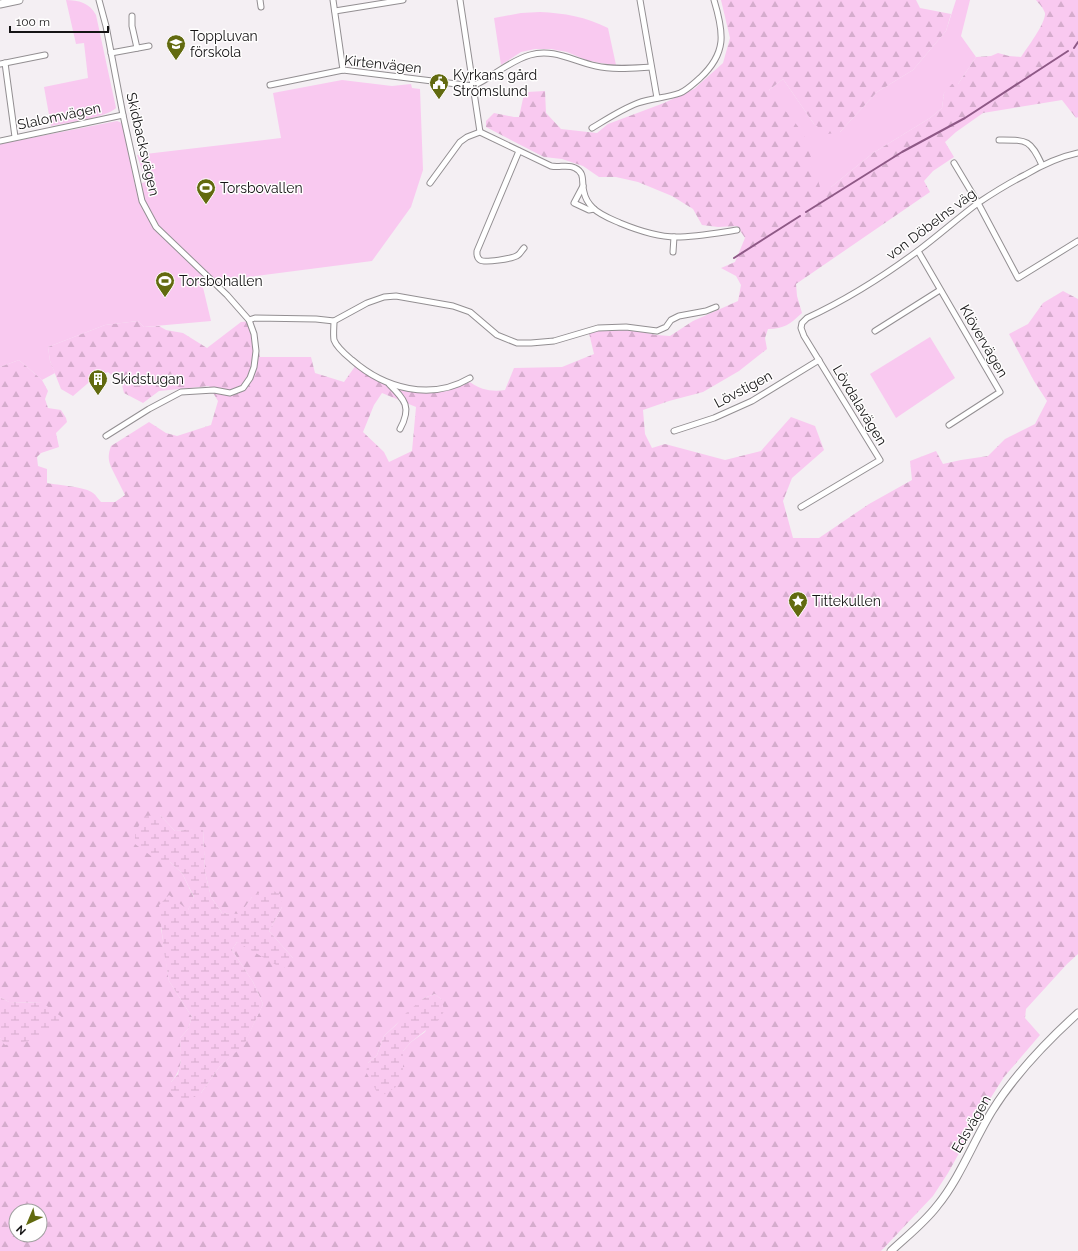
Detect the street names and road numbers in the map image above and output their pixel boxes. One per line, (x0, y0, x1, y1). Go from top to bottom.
street label: Kirtenvägen (344, 52, 422, 76)
street label: Skidbacksvägen (123, 91, 163, 197)
street label: Slalomvägen (16, 99, 102, 133)
street label: von Döbelns väg (883, 185, 979, 263)
street label: Klövervägen (957, 302, 1011, 380)
street label: Lövdalavägen (830, 362, 890, 448)
street label: Lövstigen (711, 367, 775, 411)
street label: Edsvägen (948, 1092, 994, 1156)

